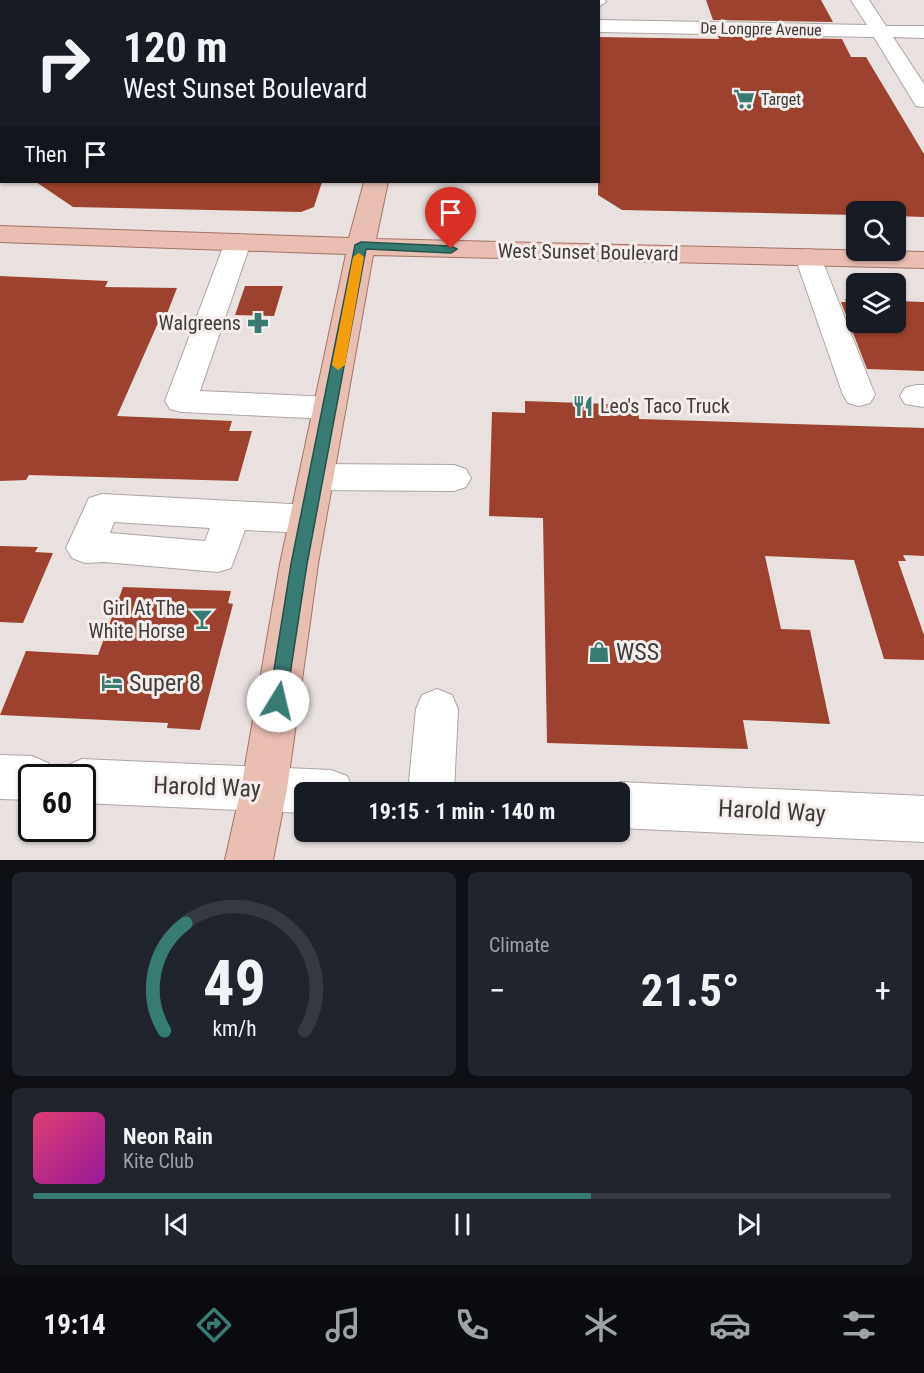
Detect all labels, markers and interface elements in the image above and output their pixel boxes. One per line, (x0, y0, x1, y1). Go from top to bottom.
street label: De Longpre Avenue (700, 18, 822, 40)
text: 120 m (123, 23, 228, 72)
icon: right (24, 24, 102, 102)
text: West Sunset Boulevard (123, 73, 367, 105)
supermarket icon: Target (732, 87, 756, 111)
place label: Target (761, 90, 801, 109)
icon: arrive (79, 138, 112, 171)
text: Then (24, 142, 67, 167)
pin (425, 187, 476, 249)
icon: arrive (434, 196, 467, 229)
map controls (846, 201, 906, 333)
button: search (846, 201, 906, 261)
street label: West Sunset Boulevard (497, 238, 679, 266)
button: layers (846, 273, 906, 333)
place label: Walgreens (159, 311, 241, 335)
pharmacy icon: Walgreens (246, 311, 270, 335)
restaurant icon: Leo's Taco Truck (571, 394, 595, 418)
place label: Leo's Taco Truck (600, 394, 730, 418)
place label: Girl At The White Horse (89, 596, 185, 643)
bar icon: Girl At The White Horse (190, 607, 214, 631)
place label: WSS (616, 638, 659, 666)
shop icon: WSS (587, 640, 611, 664)
place label: Super 8 (129, 669, 201, 697)
position arrow (246, 669, 310, 733)
hotel icon: Super 8 (100, 671, 124, 695)
speed limit sign: 60 (18, 764, 96, 842)
street label: Harold Way (153, 771, 261, 803)
street label: Harold Way (718, 794, 826, 828)
text: 19:15 · 1 min · 140 m (369, 799, 555, 824)
text: Climate (489, 933, 549, 957)
text: 49 (202, 947, 266, 1020)
text: 21.5° (641, 964, 739, 1017)
text: − (489, 971, 506, 1010)
text: + (875, 971, 891, 1010)
text: km/h (212, 1016, 256, 1041)
text: Neon Rain (123, 1124, 213, 1149)
text: Kite Club (123, 1149, 194, 1173)
icon: previous (160, 1208, 193, 1241)
icon: pause (446, 1208, 479, 1241)
icon: next (732, 1208, 765, 1241)
icon: directions (193, 1304, 235, 1346)
icon: music (322, 1304, 364, 1346)
icon: phone (451, 1304, 493, 1346)
icon: climate (580, 1304, 622, 1346)
icon: car (709, 1304, 751, 1346)
icon: filters (838, 1304, 880, 1346)
text: 19:14 (44, 1309, 106, 1341)

